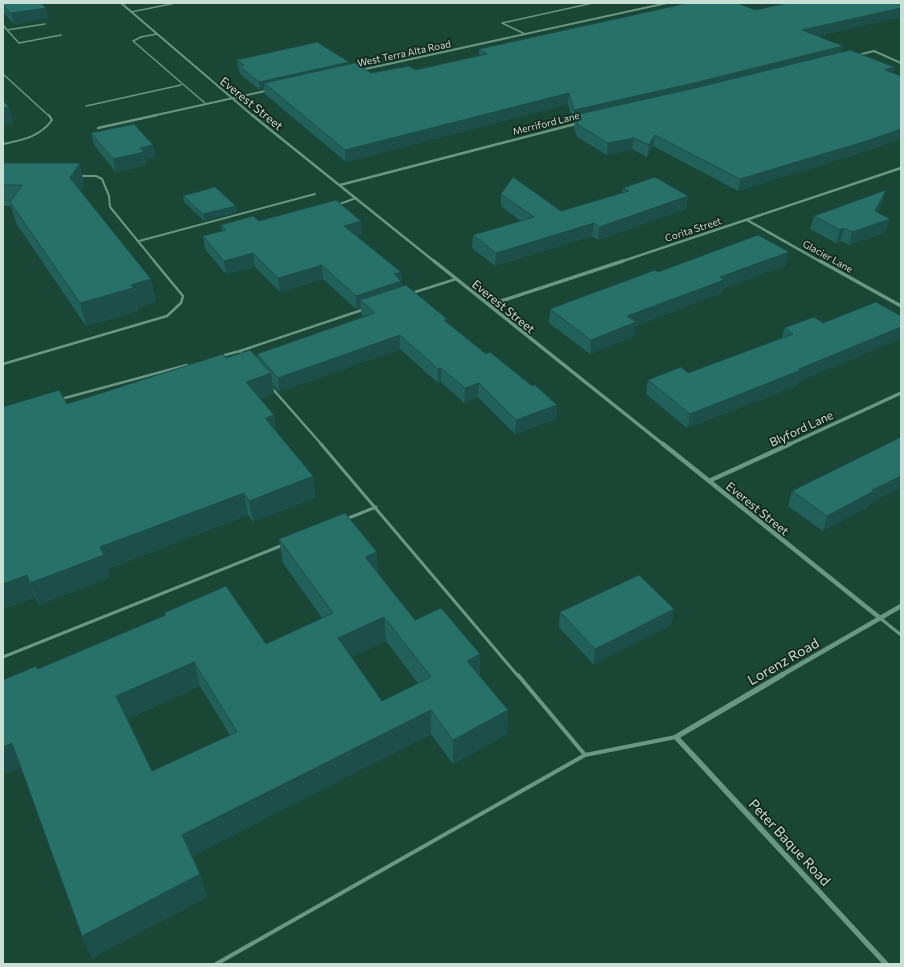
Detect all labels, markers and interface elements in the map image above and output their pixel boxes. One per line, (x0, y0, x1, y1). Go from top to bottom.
street label: West Terra Alta Road (356, 37, 452, 69)
street label: Everest Street (218, 73, 286, 133)
street label: Merriford Lane (511, 109, 581, 137)
street label: Corita Street (663, 214, 723, 244)
street label: Glacier Lane (801, 237, 855, 275)
street label: Everest Street (470, 276, 538, 336)
street label: Blyford Lane (767, 407, 835, 449)
street label: Everest Street (724, 478, 792, 538)
street label: Lorenz Road (744, 634, 822, 688)
street label: Peter Baque Road (746, 795, 834, 889)

